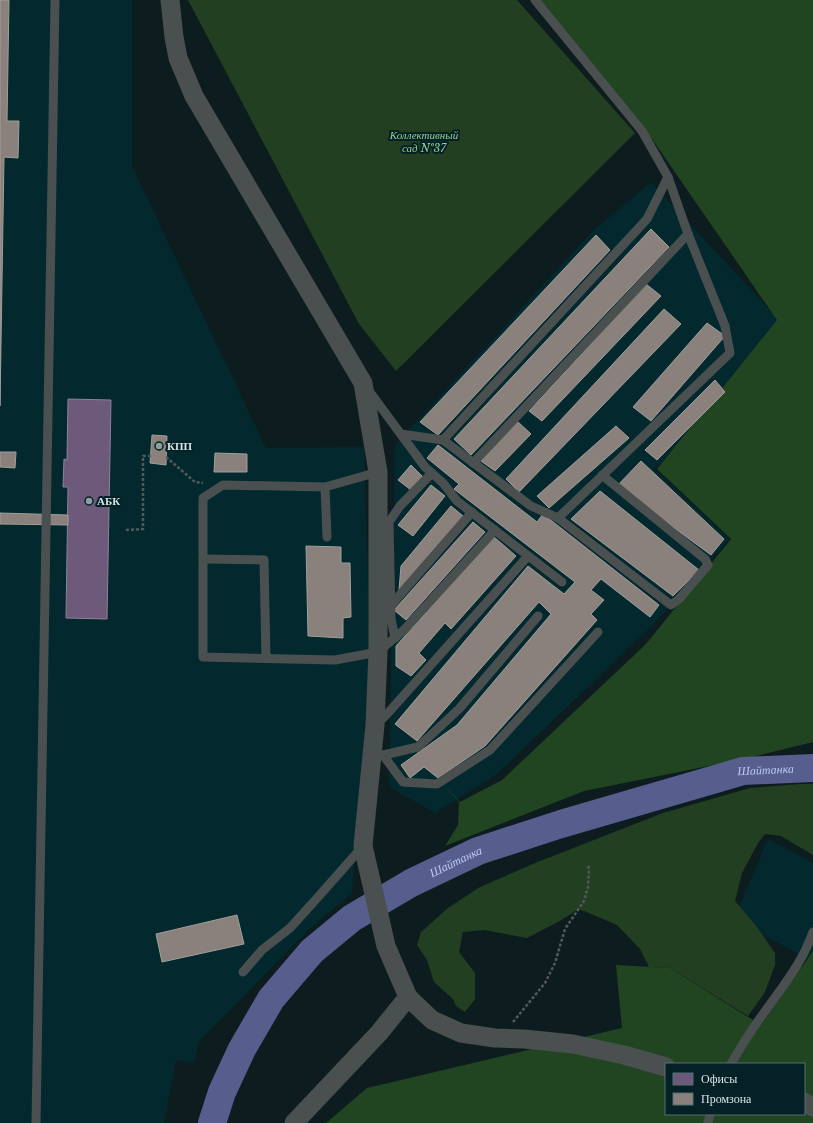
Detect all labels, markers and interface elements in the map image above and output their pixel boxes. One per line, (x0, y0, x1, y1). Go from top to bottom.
park label: Коллективный сад №37 (389, 128, 459, 155)
place label: КПП (167, 439, 193, 453)
marker: КПП (154, 441, 164, 451)
place label: АБК (97, 494, 120, 508)
marker: АБК (84, 496, 94, 506)
water label: Шайтанка (736, 761, 794, 778)
water label: Шайтанка (426, 842, 484, 881)
legend (665, 1063, 805, 1115)
text: Офисы (701, 1071, 737, 1086)
text: Промзона (701, 1091, 752, 1106)

